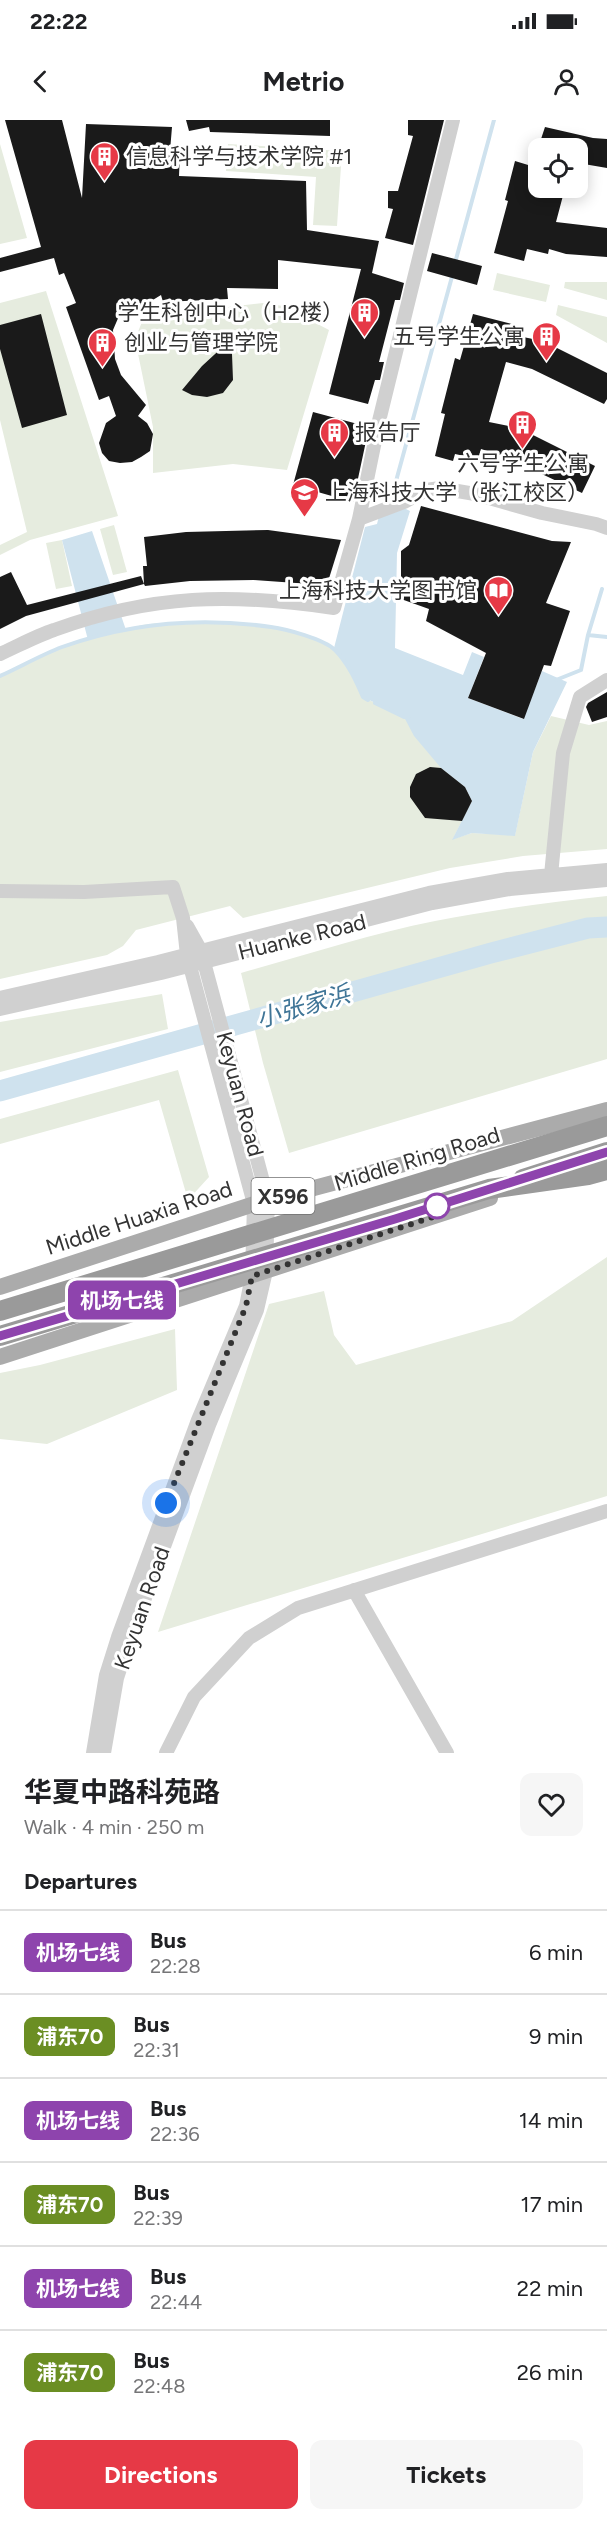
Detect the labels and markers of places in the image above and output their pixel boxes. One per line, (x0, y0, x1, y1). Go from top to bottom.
building icon: 信息科学与技术学院 #1 (89, 140, 121, 182)
place label: 信息科学与技术学院 #1 (126, 143, 352, 170)
building icon: 学生科创中心（H2楼） (349, 296, 381, 338)
place label: 学生科创中心（H2楼） (117, 299, 344, 326)
building icon: 五号学生公寓 (530, 320, 562, 362)
place label: 五号学生公寓 (393, 323, 525, 350)
building icon: 创业与管理学院 (87, 326, 119, 368)
place label: 创业与管理学院 (124, 329, 278, 356)
building icon: 六号学生公寓 (507, 408, 539, 450)
building icon: 报告厅 (318, 416, 350, 458)
place label: 报告厅 (355, 419, 421, 446)
place label: 六号学生公寓 (457, 450, 589, 477)
school or university icon: 上海科技大学（张江校区） (288, 476, 320, 518)
place label: 上海科技大学（张江校区） (325, 479, 589, 506)
library icon: 上海科技大学图书馆 (482, 574, 514, 616)
place label: 上海科技大学图书馆 (279, 577, 477, 604)
unlabelled marker (424, 1193, 450, 1219)

